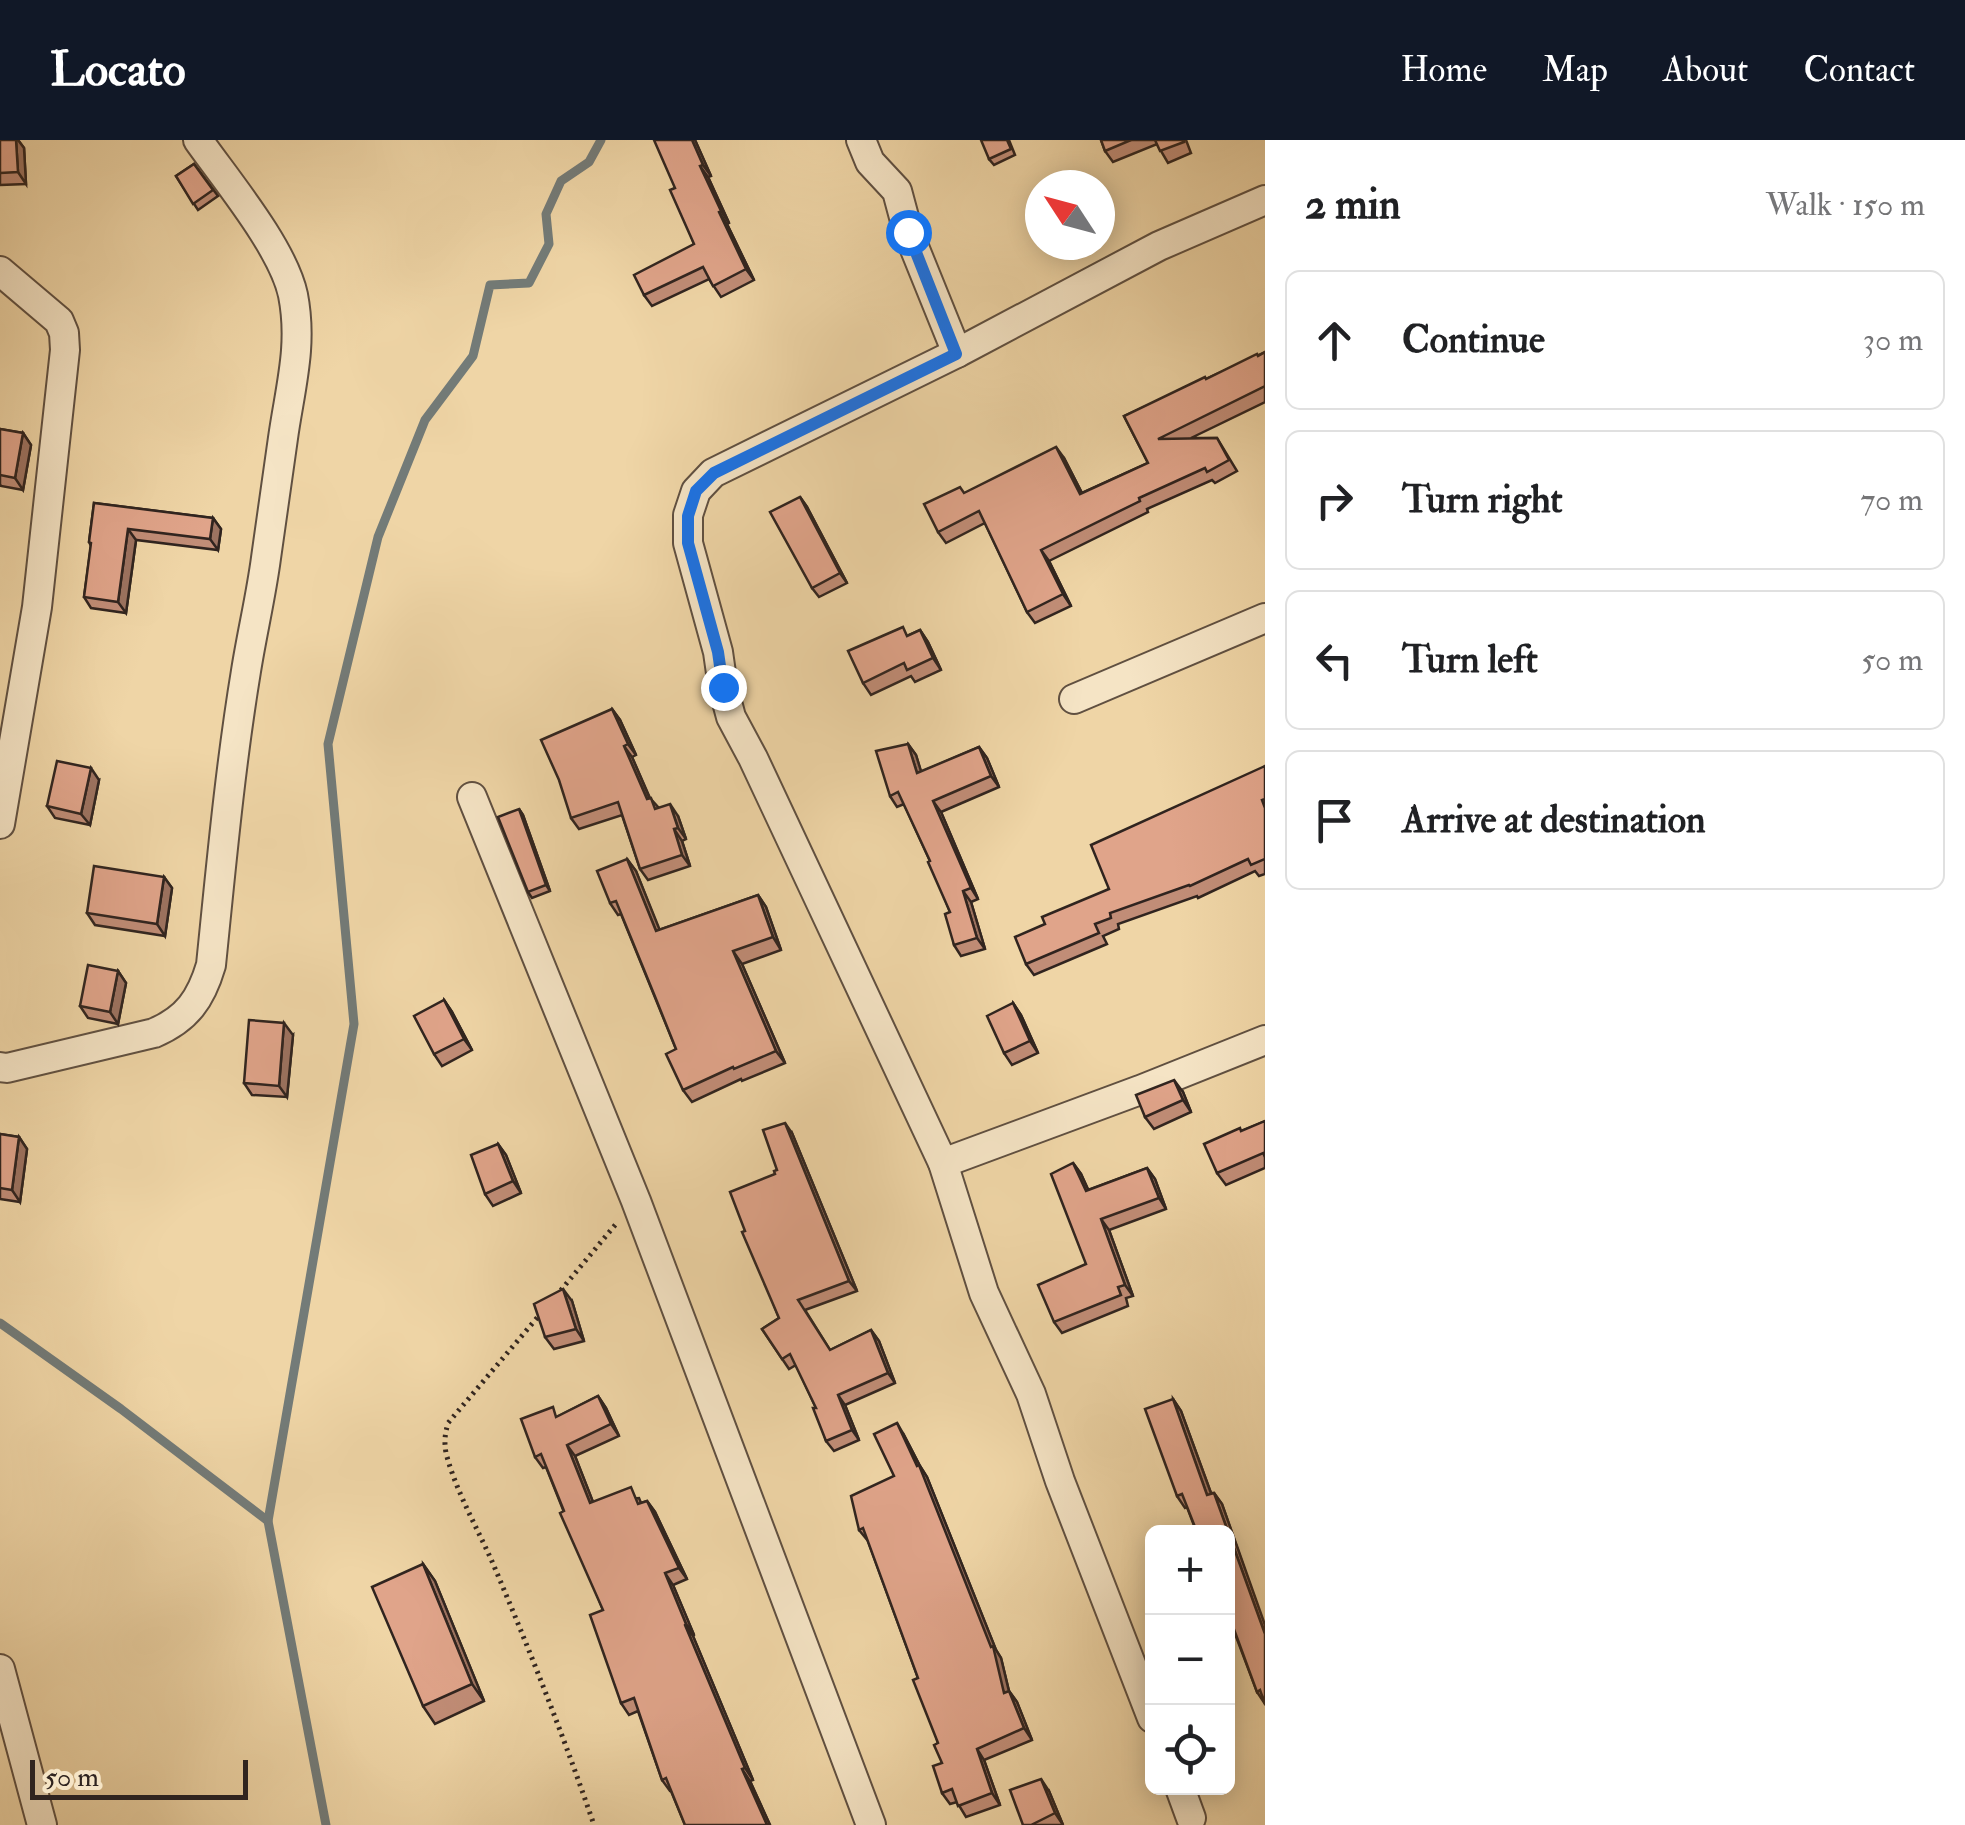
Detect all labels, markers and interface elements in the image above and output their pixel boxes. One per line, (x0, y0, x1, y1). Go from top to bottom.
text: Locato (50, 40, 186, 100)
text: Home (1400, 48, 1487, 92)
text: Map (1542, 48, 1608, 92)
text: About (1663, 48, 1748, 92)
text: Contact (1803, 48, 1915, 92)
north arrow (1025, 170, 1115, 260)
text: 2 min (1305, 179, 1401, 231)
text: Walk · 150 m (1766, 185, 1925, 225)
route start (886, 210, 932, 256)
icon: ahead (1307, 313, 1362, 368)
text: Continue (1402, 316, 1545, 364)
text: 30 m (1863, 320, 1923, 360)
icon: right (1307, 473, 1362, 528)
text: Turn right (1402, 476, 1563, 524)
text: 70 m (1860, 480, 1923, 520)
icon: left (1307, 633, 1362, 688)
text: Turn left (1402, 636, 1538, 684)
text: 50 m (1861, 640, 1923, 680)
route end (701, 665, 747, 711)
icon: arrive (1307, 793, 1362, 848)
text: Arrive at destination (1402, 796, 1706, 844)
map controls (1145, 1525, 1235, 1795)
button: + (1145, 1525, 1235, 1615)
button: − (1145, 1615, 1235, 1705)
button: locate (1145, 1705, 1235, 1795)
scale bar (30, 1755, 248, 1800)
text: 50 m (45, 1760, 99, 1795)

